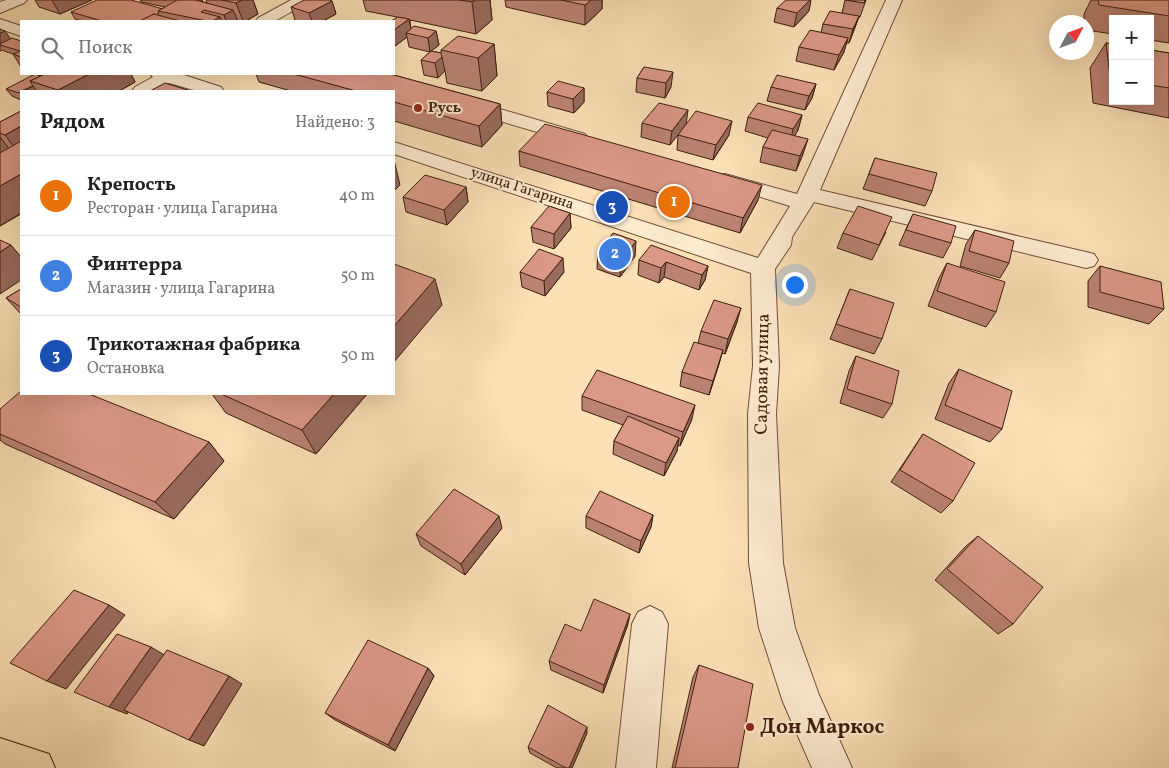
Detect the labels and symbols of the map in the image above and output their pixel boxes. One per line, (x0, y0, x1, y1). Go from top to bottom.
north arrow (1049, 15, 1094, 60)
place label: Русь (428, 98, 462, 119)
marker: Русь (412, 102, 424, 114)
street label: улица Гагарина (468, 162, 576, 216)
pin: 1 (658, 183, 690, 221)
pin: 3 (596, 188, 628, 226)
pin: 2 (599, 235, 631, 273)
your location (782, 272, 808, 298)
street label: Садовая улица (749, 313, 777, 435)
place label: Дон Маркос (760, 713, 885, 742)
marker: Дон Маркос (744, 721, 756, 733)

